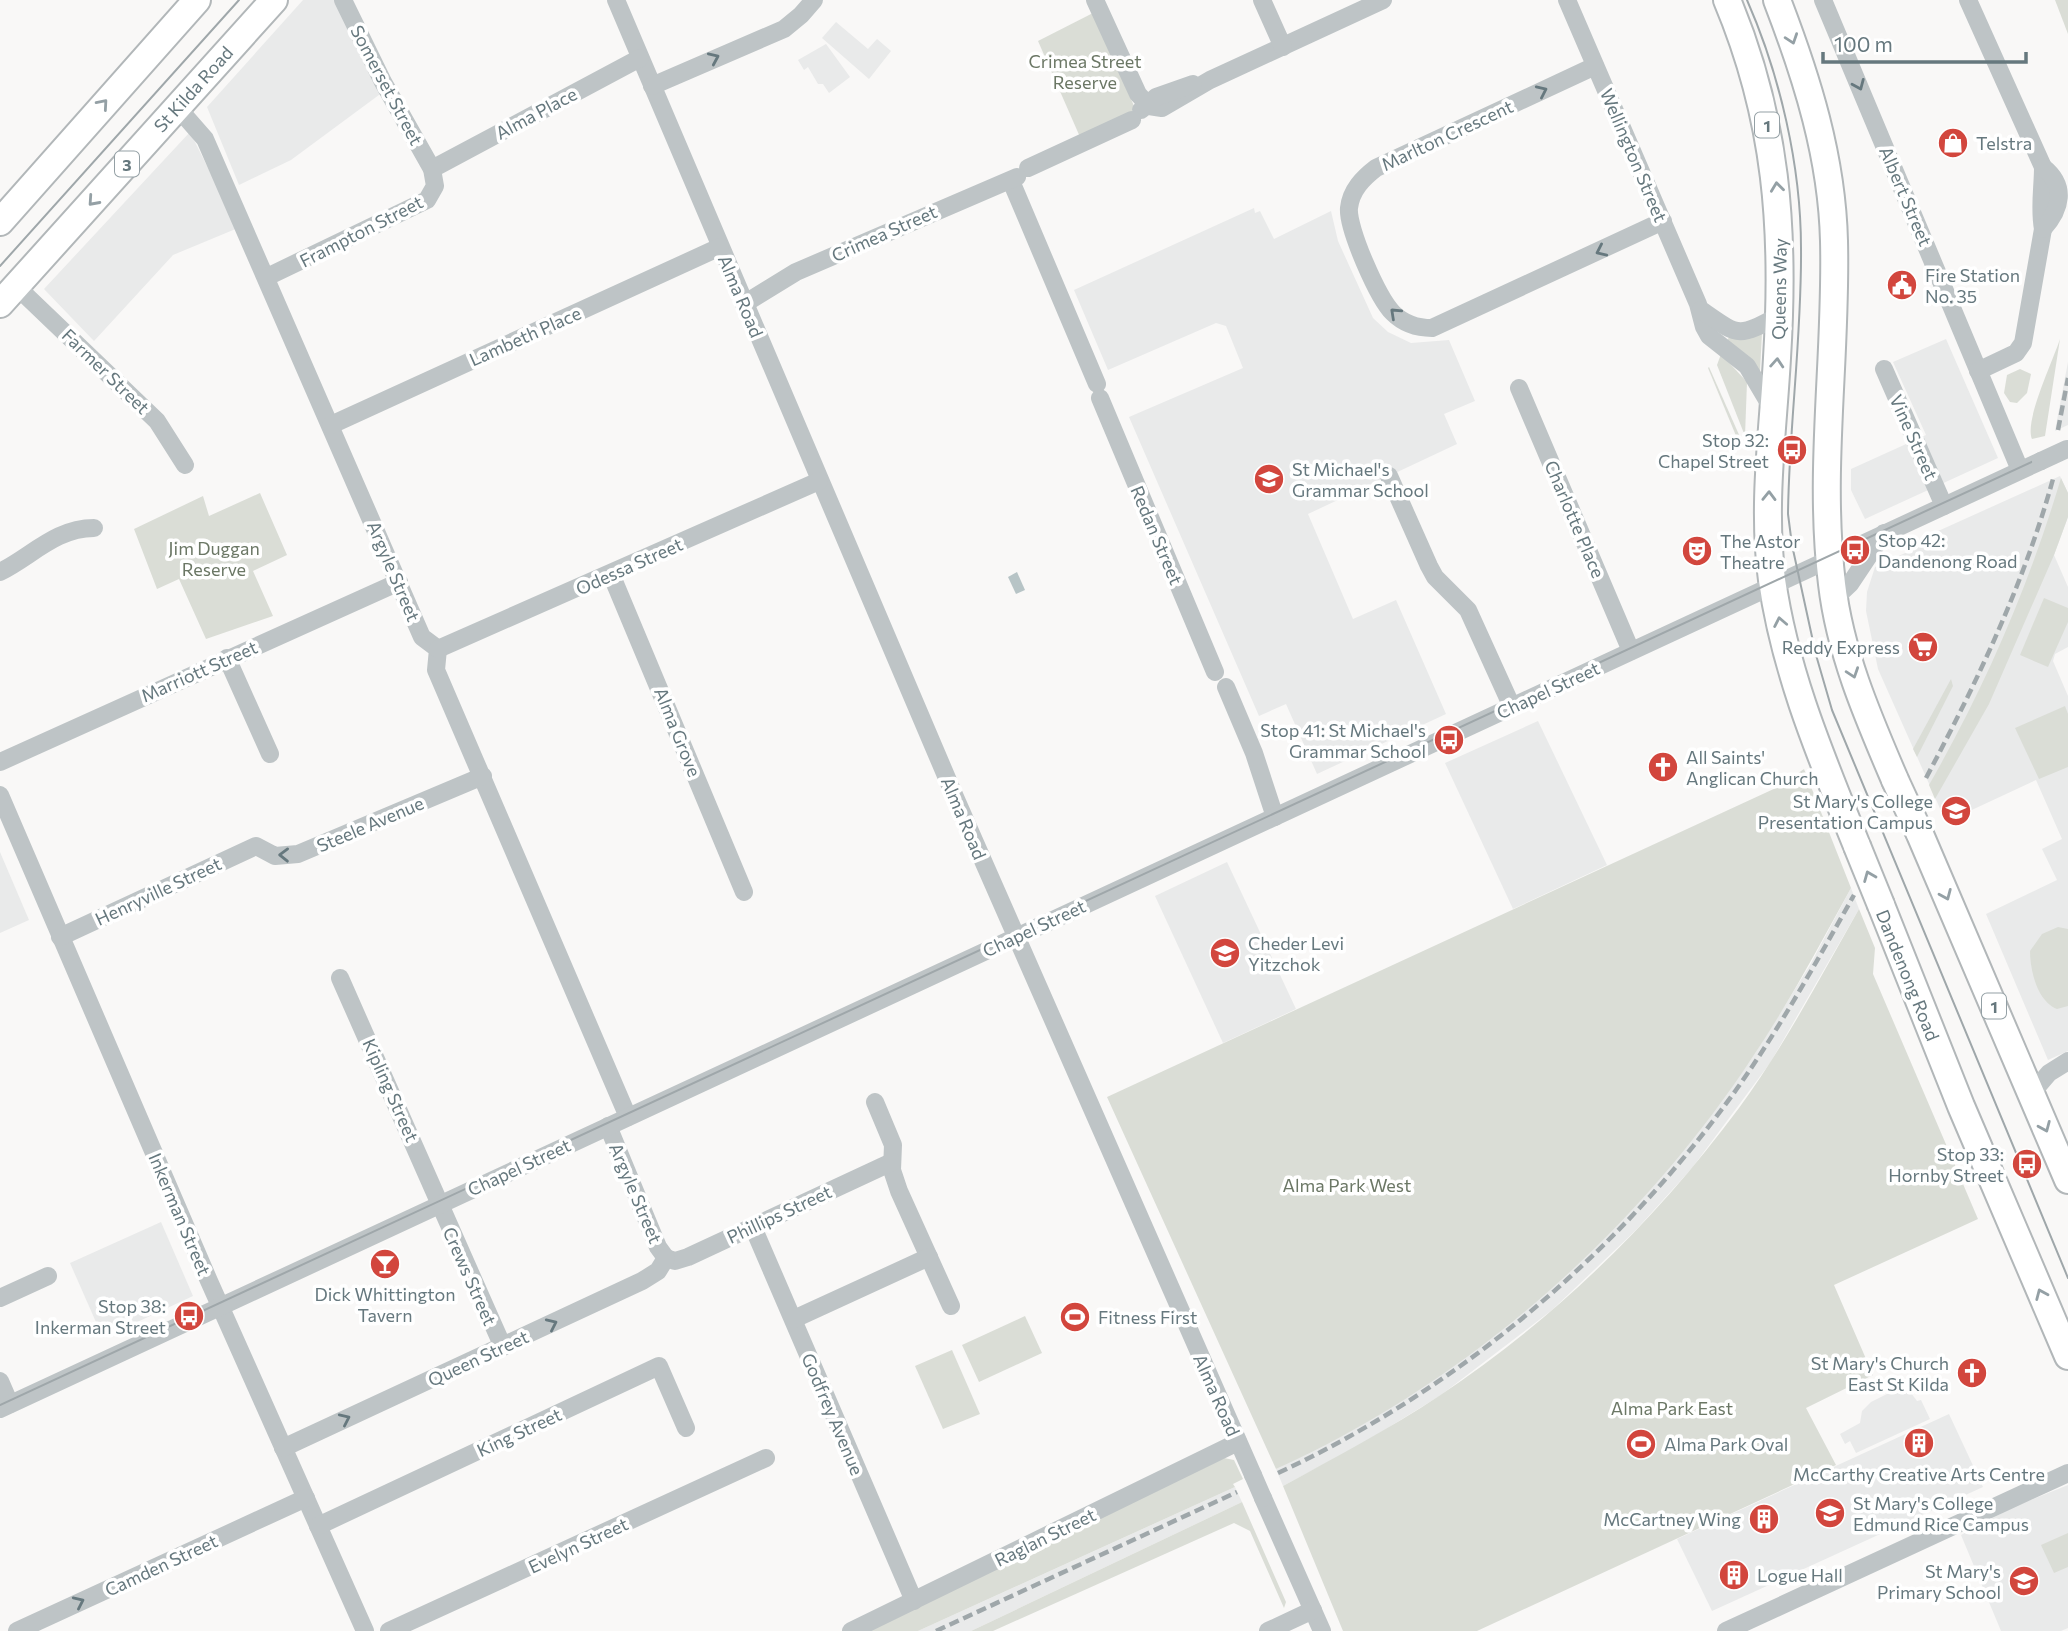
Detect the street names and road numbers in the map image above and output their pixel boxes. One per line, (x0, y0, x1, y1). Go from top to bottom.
street label: Somerset Street (346, 21, 428, 149)
street label: St Kilda Road (149, 42, 237, 136)
street label: Alma Place (491, 82, 581, 144)
street label: Wellington Street (1596, 85, 1672, 225)
street label: Marlton Crescent (1378, 95, 1516, 175)
road number: 1 (1755, 113, 1779, 138)
street label: Albert Street (1875, 143, 1937, 249)
road number: 3 (115, 152, 139, 176)
street label: Frampton Street (296, 190, 426, 272)
street label: Crimea Street (828, 200, 940, 266)
street label: Queens Way (1767, 238, 1791, 340)
street label: Alma Road (714, 251, 768, 341)
street label: Lambeth Place (466, 301, 584, 371)
street label: Farmer Street (58, 324, 154, 418)
street label: Vine Street (1885, 391, 1943, 483)
street label: Charlotte Place (1540, 457, 1610, 581)
street label: Redan Street (1126, 482, 1188, 588)
street label: Argyle Street (363, 517, 425, 625)
street label: Odessa Street (572, 533, 686, 599)
street label: Marriott Street (137, 635, 261, 707)
street label: Chapel Street (1493, 657, 1603, 723)
street label: Alma Grove (650, 684, 706, 780)
street label: Alma Road (937, 773, 991, 863)
street label: Steele Avenue (313, 792, 427, 856)
street label: Henryville Street (91, 852, 225, 930)
street label: Chapel Street (979, 895, 1089, 961)
street label: Dandenong Road (1872, 906, 1944, 1044)
road number: 1 (1982, 994, 2006, 1018)
street label: Kipling Street (358, 1035, 424, 1145)
street label: Chapel Street (464, 1134, 574, 1200)
street label: Argyle Street (605, 1139, 667, 1247)
street label: Inkerman Street (144, 1149, 216, 1279)
street label: Phillips Street (723, 1180, 835, 1248)
street label: Crews Street (439, 1223, 501, 1329)
street label: Queen Street (424, 1325, 532, 1391)
street label: Godfrey Avenue (797, 1350, 869, 1478)
street label: Alma Road (1189, 1351, 1245, 1439)
street label: King Street (473, 1403, 565, 1461)
street label: Raglan Street (991, 1503, 1099, 1571)
street label: Evelyn Street (525, 1512, 631, 1578)
street label: Camden Street (101, 1529, 221, 1601)

